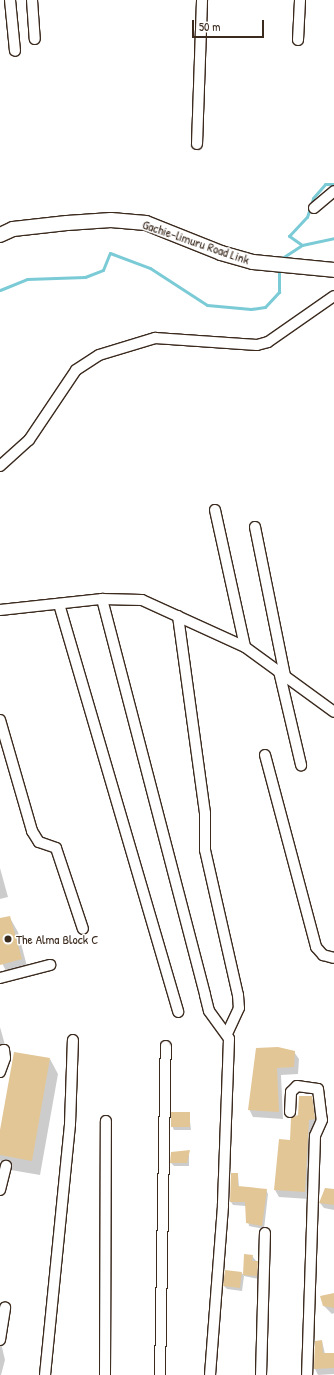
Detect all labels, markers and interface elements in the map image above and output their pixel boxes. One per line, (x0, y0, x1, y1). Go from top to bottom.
scale bar (194, 12, 266, 38)
text: 50 m (199, 18, 220, 35)
street label: Gachie-limuru Road Link (140, 216, 252, 268)
place label: The Alma Block C (16, 931, 98, 947)
marker: The Alma Block C (3, 934, 13, 944)

